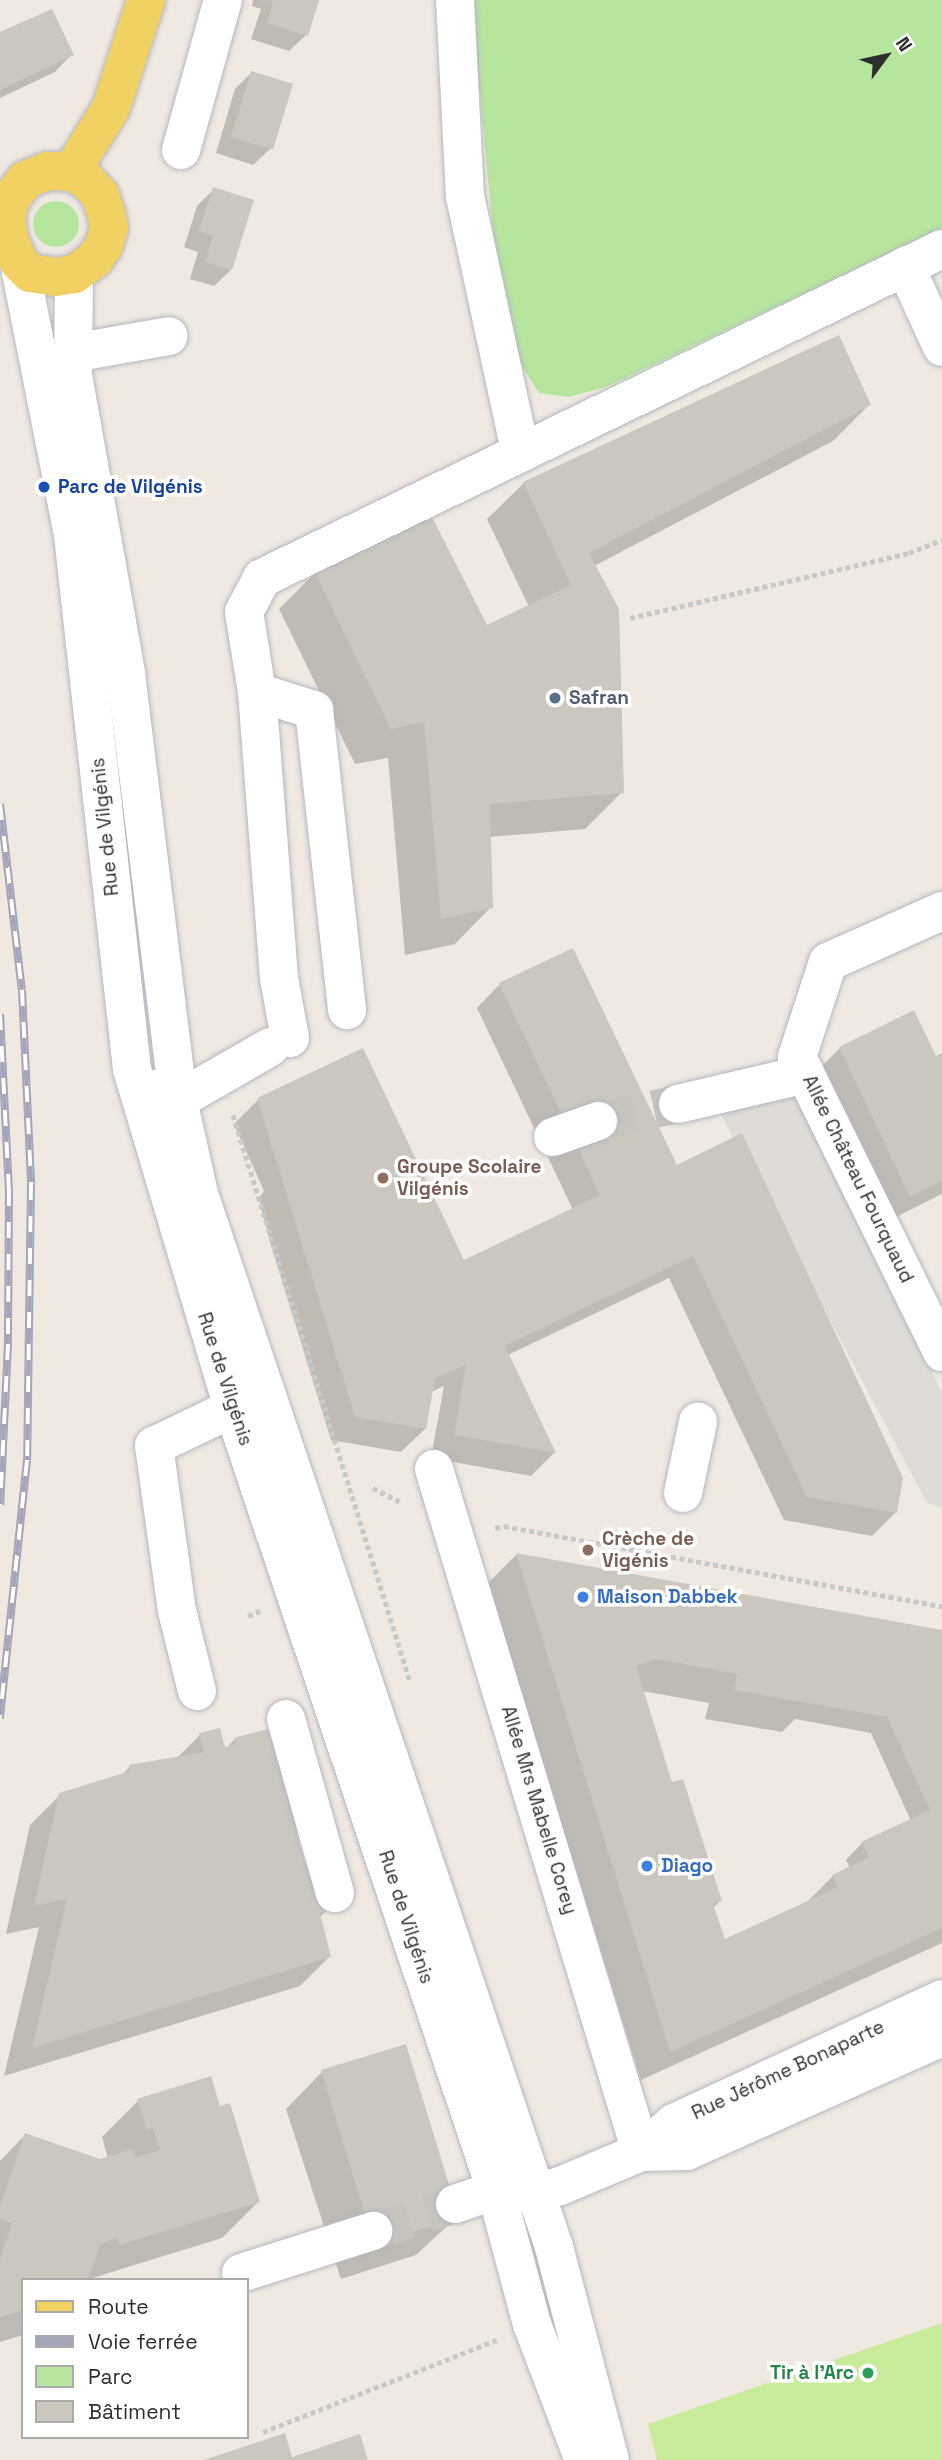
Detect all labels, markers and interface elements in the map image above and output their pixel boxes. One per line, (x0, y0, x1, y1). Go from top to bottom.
north arrow (851, 21, 921, 91)
text: N (890, 32, 918, 56)
place label: Parc de Vilgénis (58, 476, 203, 498)
marker: Parc de Vilgénis (36, 479, 52, 495)
place label: Safran (569, 687, 629, 709)
marker: Safran (547, 690, 563, 706)
street label: Rue de Vilgénis (86, 757, 124, 897)
street label: Allée Château Fourquaud (798, 1071, 918, 1287)
place label: Groupe Scolaire Vilgénis (397, 1156, 542, 1200)
marker: Groupe Scolaire Vilgénis (375, 1170, 391, 1186)
street label: Rue de Vilgénis (193, 1309, 257, 1449)
place label: Crèche de Vigénis (602, 1528, 694, 1572)
marker: Crèche de Vigénis (580, 1542, 596, 1558)
place label: Maison Dabbek (597, 1586, 737, 1608)
marker: Maison Dabbek (575, 1589, 591, 1605)
street label: Allée Mrs Mabelle Corey (496, 1703, 582, 1917)
street label: Rue de Vilgénis (374, 1847, 438, 1987)
place label: Diago (661, 1855, 713, 1877)
marker: Diago (639, 1858, 655, 1874)
street label: Rue Jérôme Bonaparte (688, 2015, 888, 2125)
legend (21, 2278, 248, 2439)
text: Route (88, 2293, 149, 2320)
text: Voie ferrée (88, 2328, 198, 2355)
place label: Tir à l'Arc (770, 2362, 854, 2384)
text: Parc (88, 2363, 133, 2390)
marker: Tir à l'Arc (860, 2365, 876, 2381)
text: Bâtiment (88, 2398, 181, 2425)

